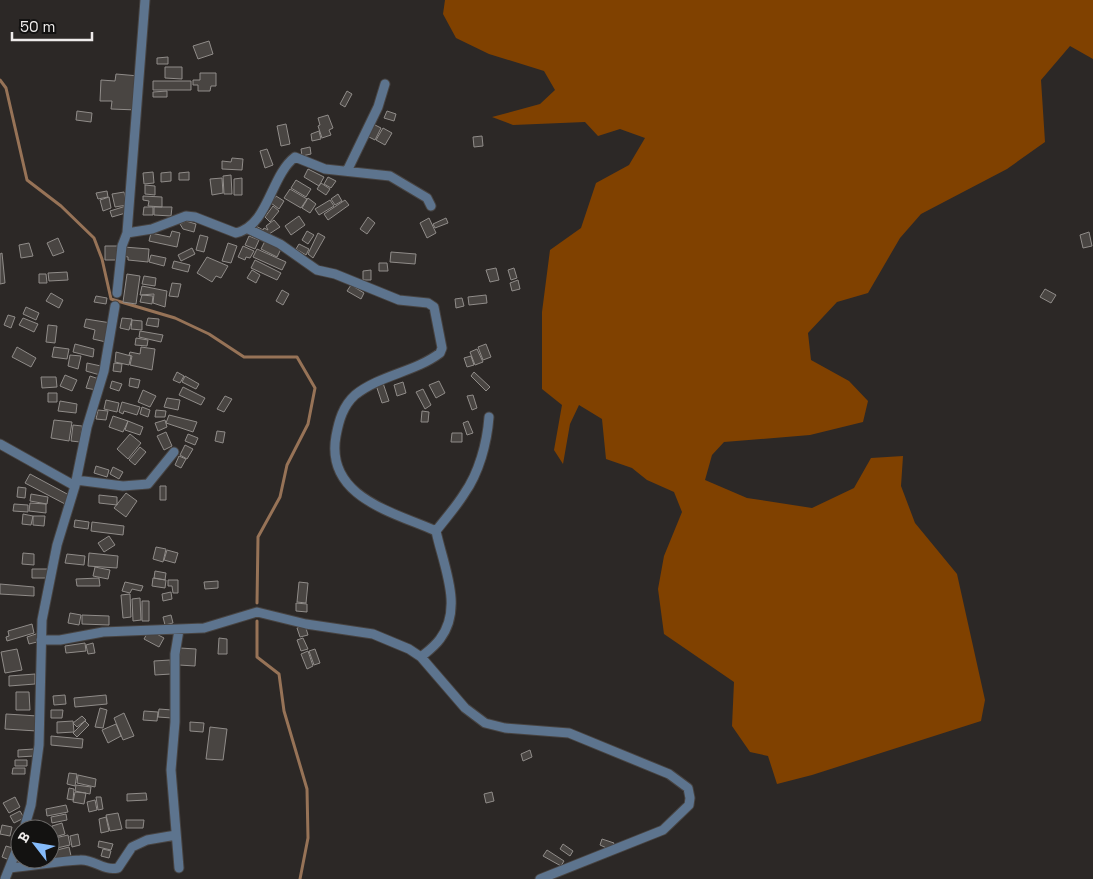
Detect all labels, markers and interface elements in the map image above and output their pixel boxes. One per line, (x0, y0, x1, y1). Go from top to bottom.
scale bar (12, 10, 92, 42)
text: 50 m (20, 17, 55, 36)
north arrow (10, 819, 60, 869)
text: B (14, 829, 34, 846)

